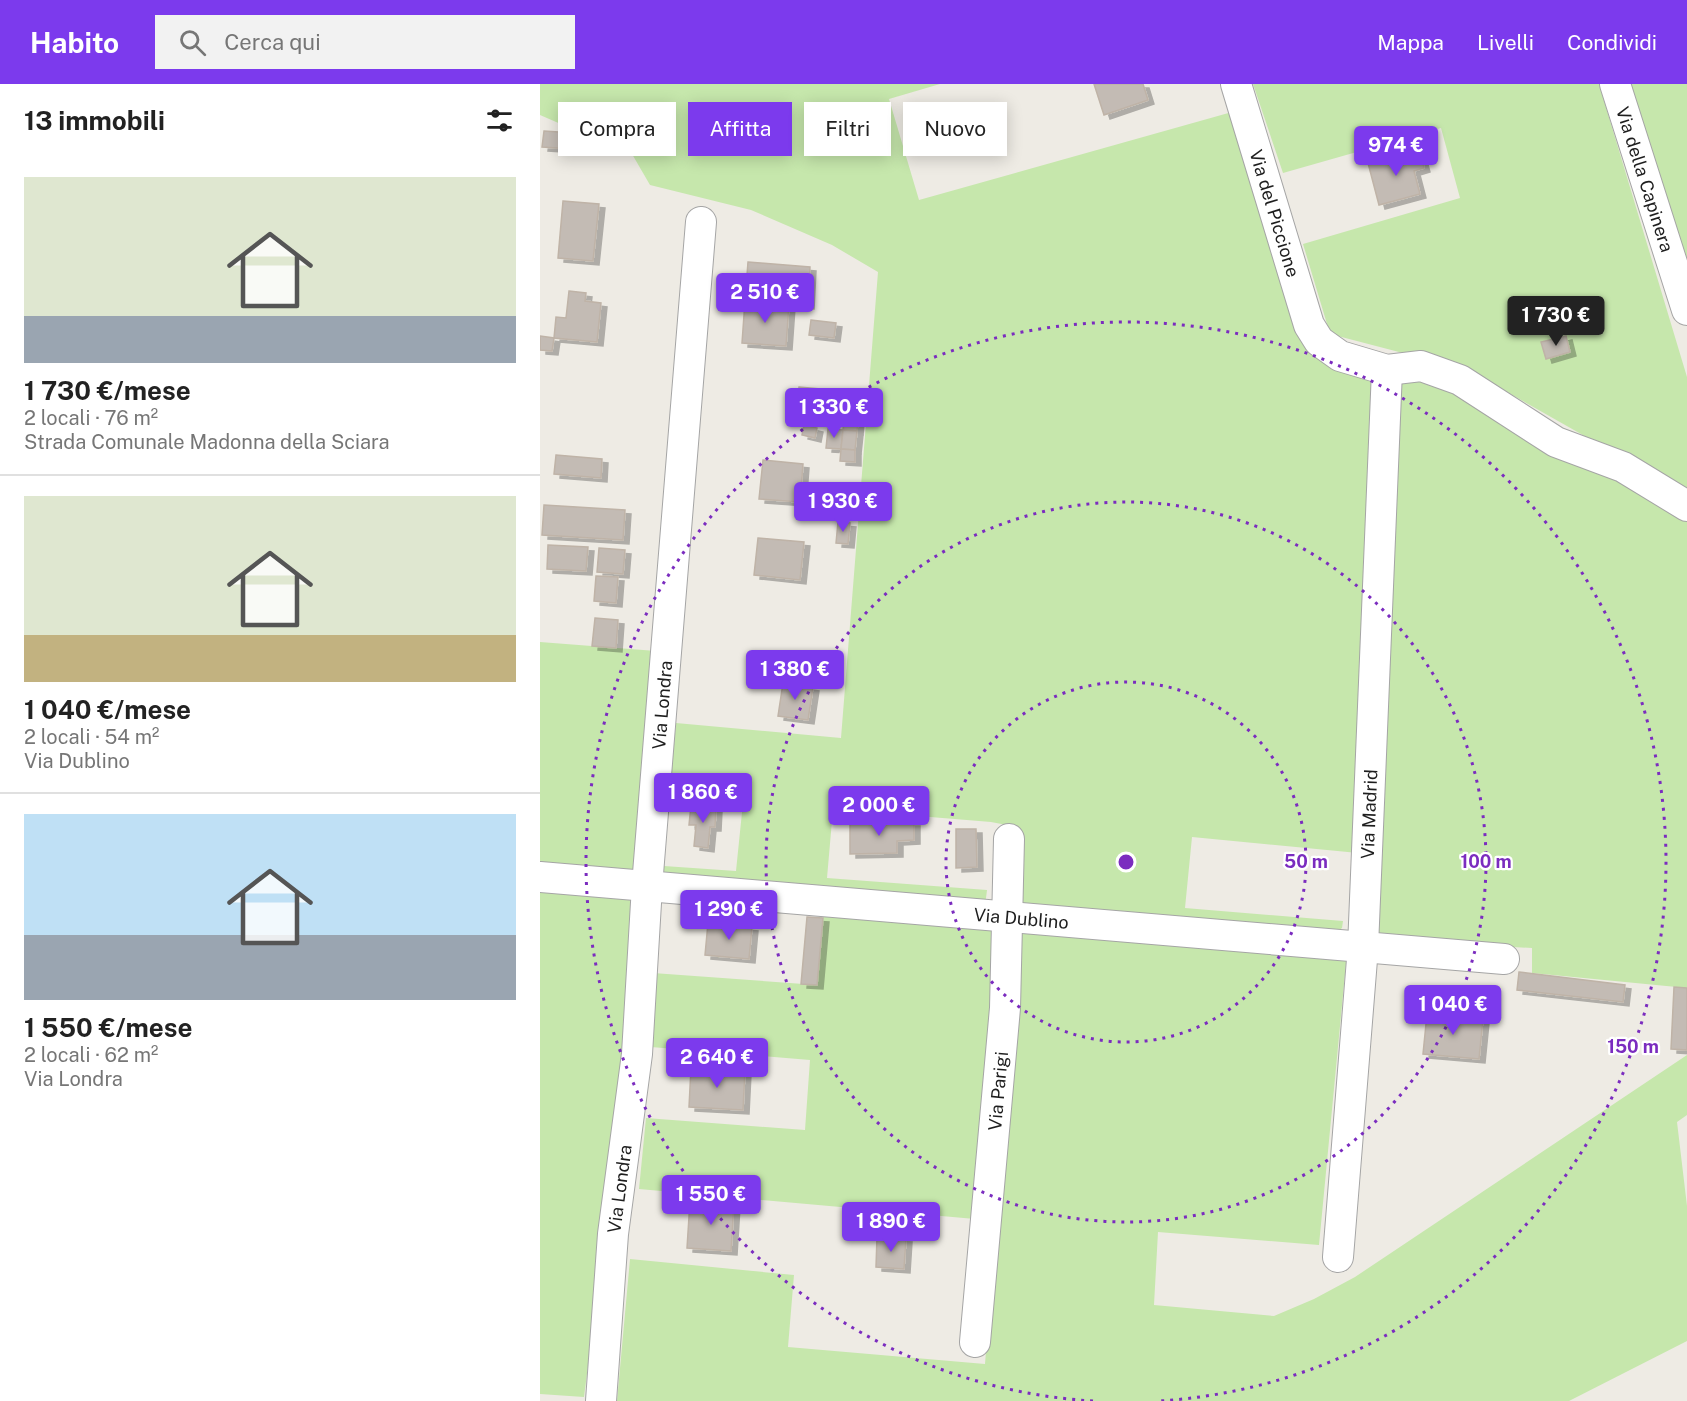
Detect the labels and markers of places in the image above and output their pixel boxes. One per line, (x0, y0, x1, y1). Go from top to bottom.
pin: 974 € (1354, 126, 1438, 177)
pin: 2 510 € (710, 273, 820, 324)
pin: 1 730 € (1501, 296, 1611, 347)
pin: 1 330 € (779, 388, 889, 439)
pin: 1 930 € (788, 482, 898, 533)
pin: 1 380 € (740, 650, 850, 701)
pin: 1 860 € (648, 773, 758, 824)
pin: 2 000 € (824, 786, 934, 837)
centre of rings (1116, 852, 1136, 872)
pin: 1 290 € (674, 890, 784, 941)
pin: 1 040 € (1398, 985, 1508, 1036)
pin: 2 640 € (662, 1038, 772, 1089)
pin: 1 550 € (656, 1175, 766, 1226)
pin: 1 890 € (836, 1202, 946, 1253)

